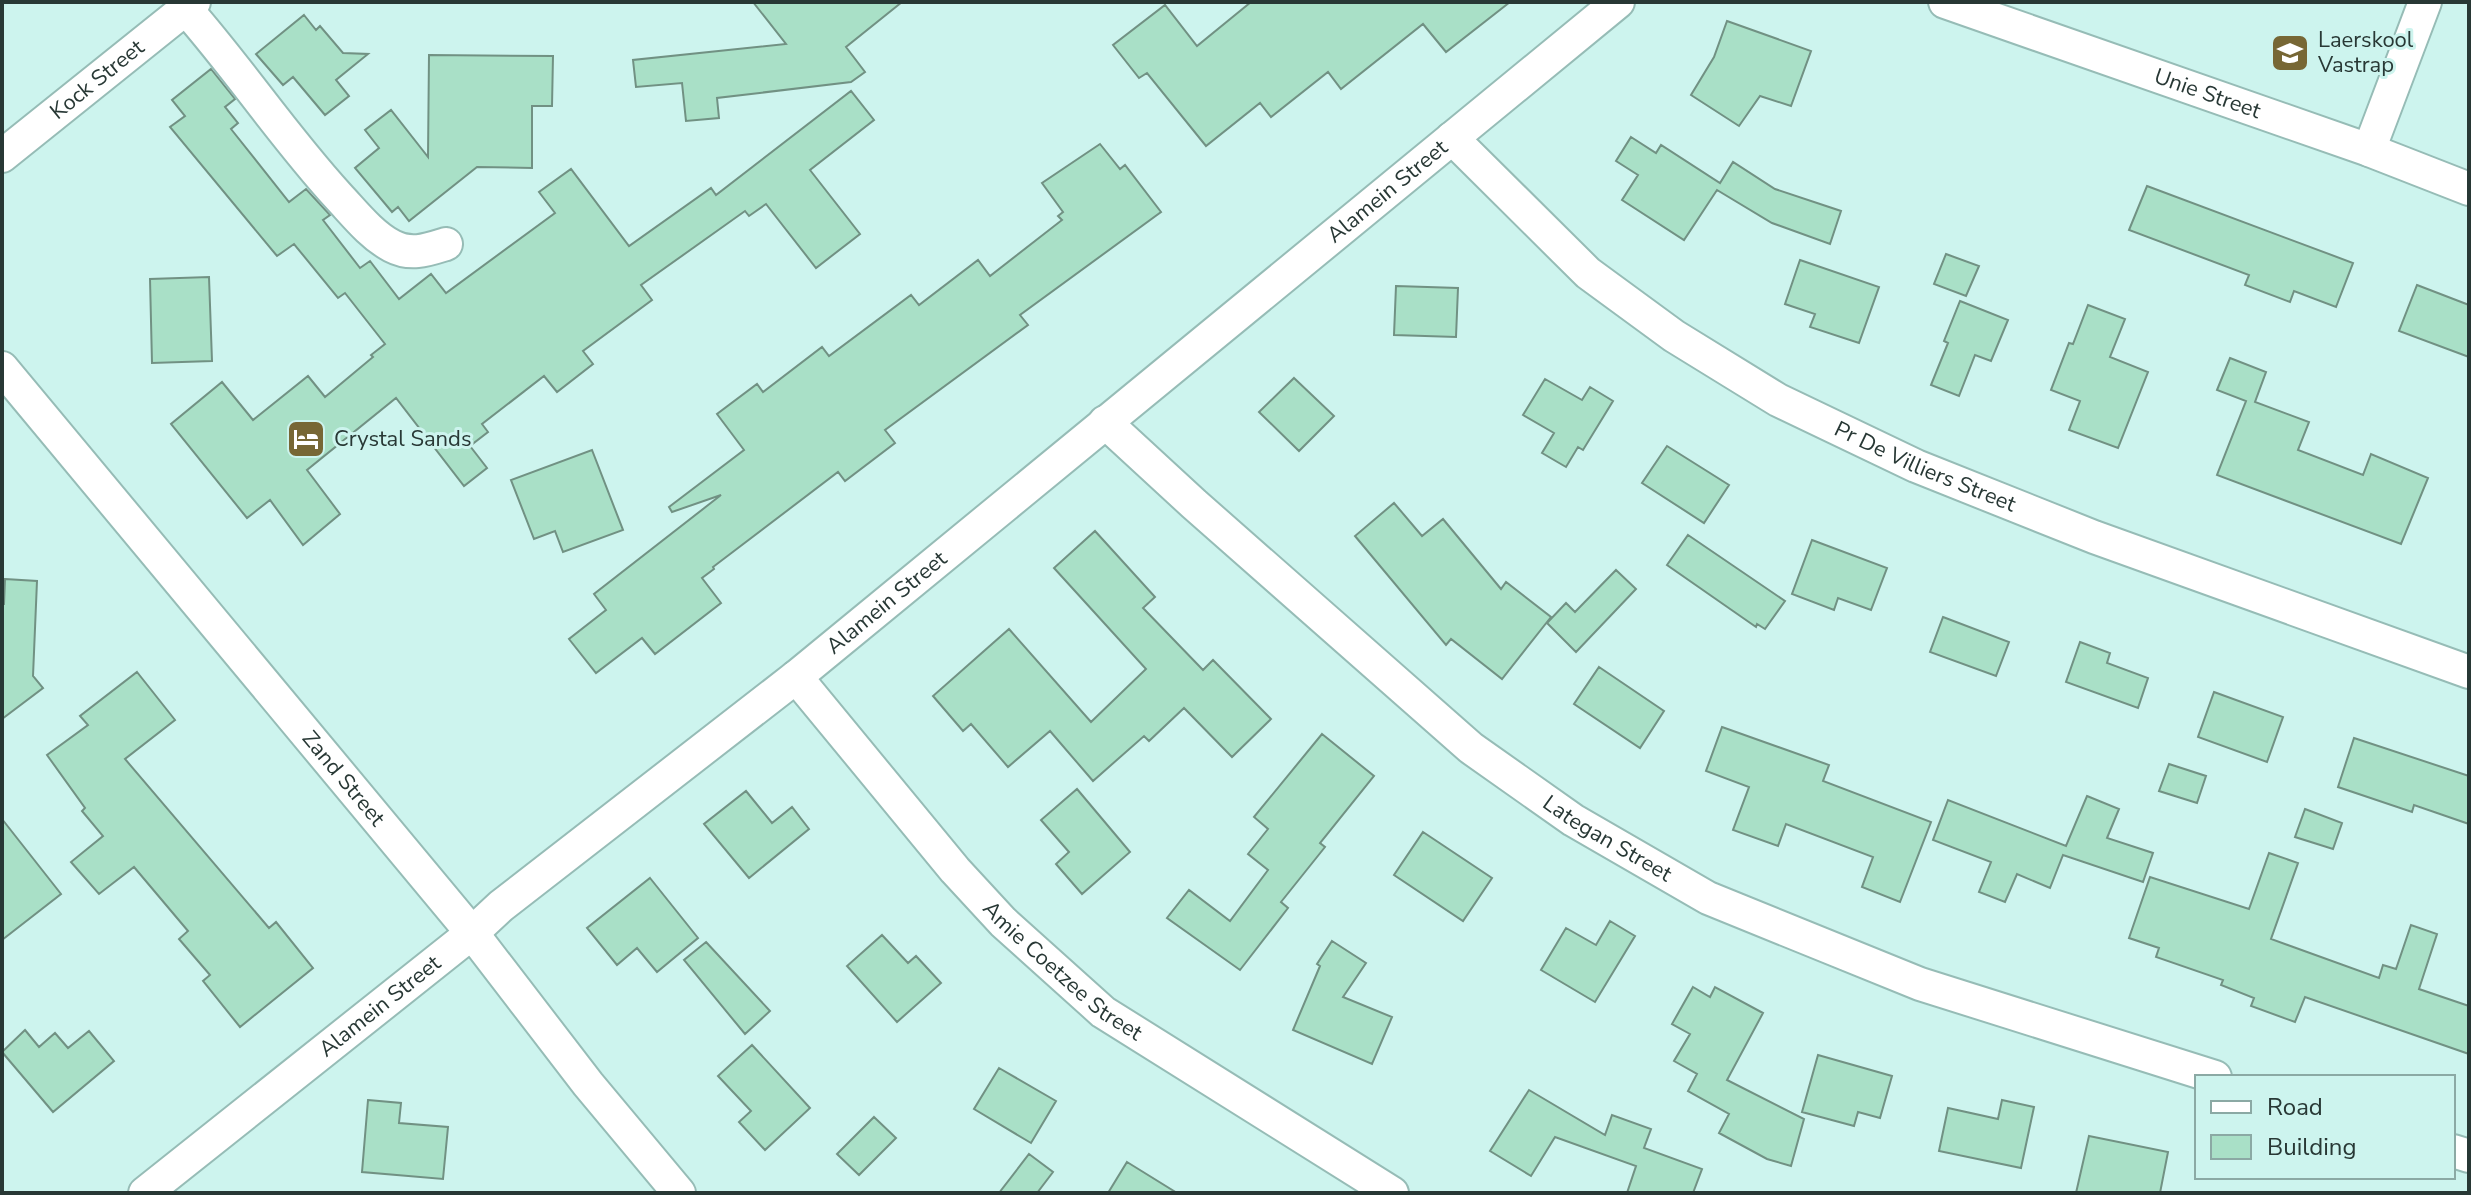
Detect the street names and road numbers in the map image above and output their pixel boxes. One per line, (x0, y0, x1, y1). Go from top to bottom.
street label: Kock Street (44, 33, 151, 127)
street label: Unie Street (2150, 61, 2265, 126)
street label: Alamein Street (1321, 133, 1454, 250)
street label: Pr De Villiers Street (1829, 414, 2021, 519)
street label: Alamein Street (820, 544, 954, 661)
street label: Zand Street (295, 725, 392, 833)
street label: Lategan Street (1537, 788, 1678, 889)
street label: Amie Coetzee Street (976, 894, 1148, 1048)
street label: Alamein Street (313, 948, 447, 1064)

